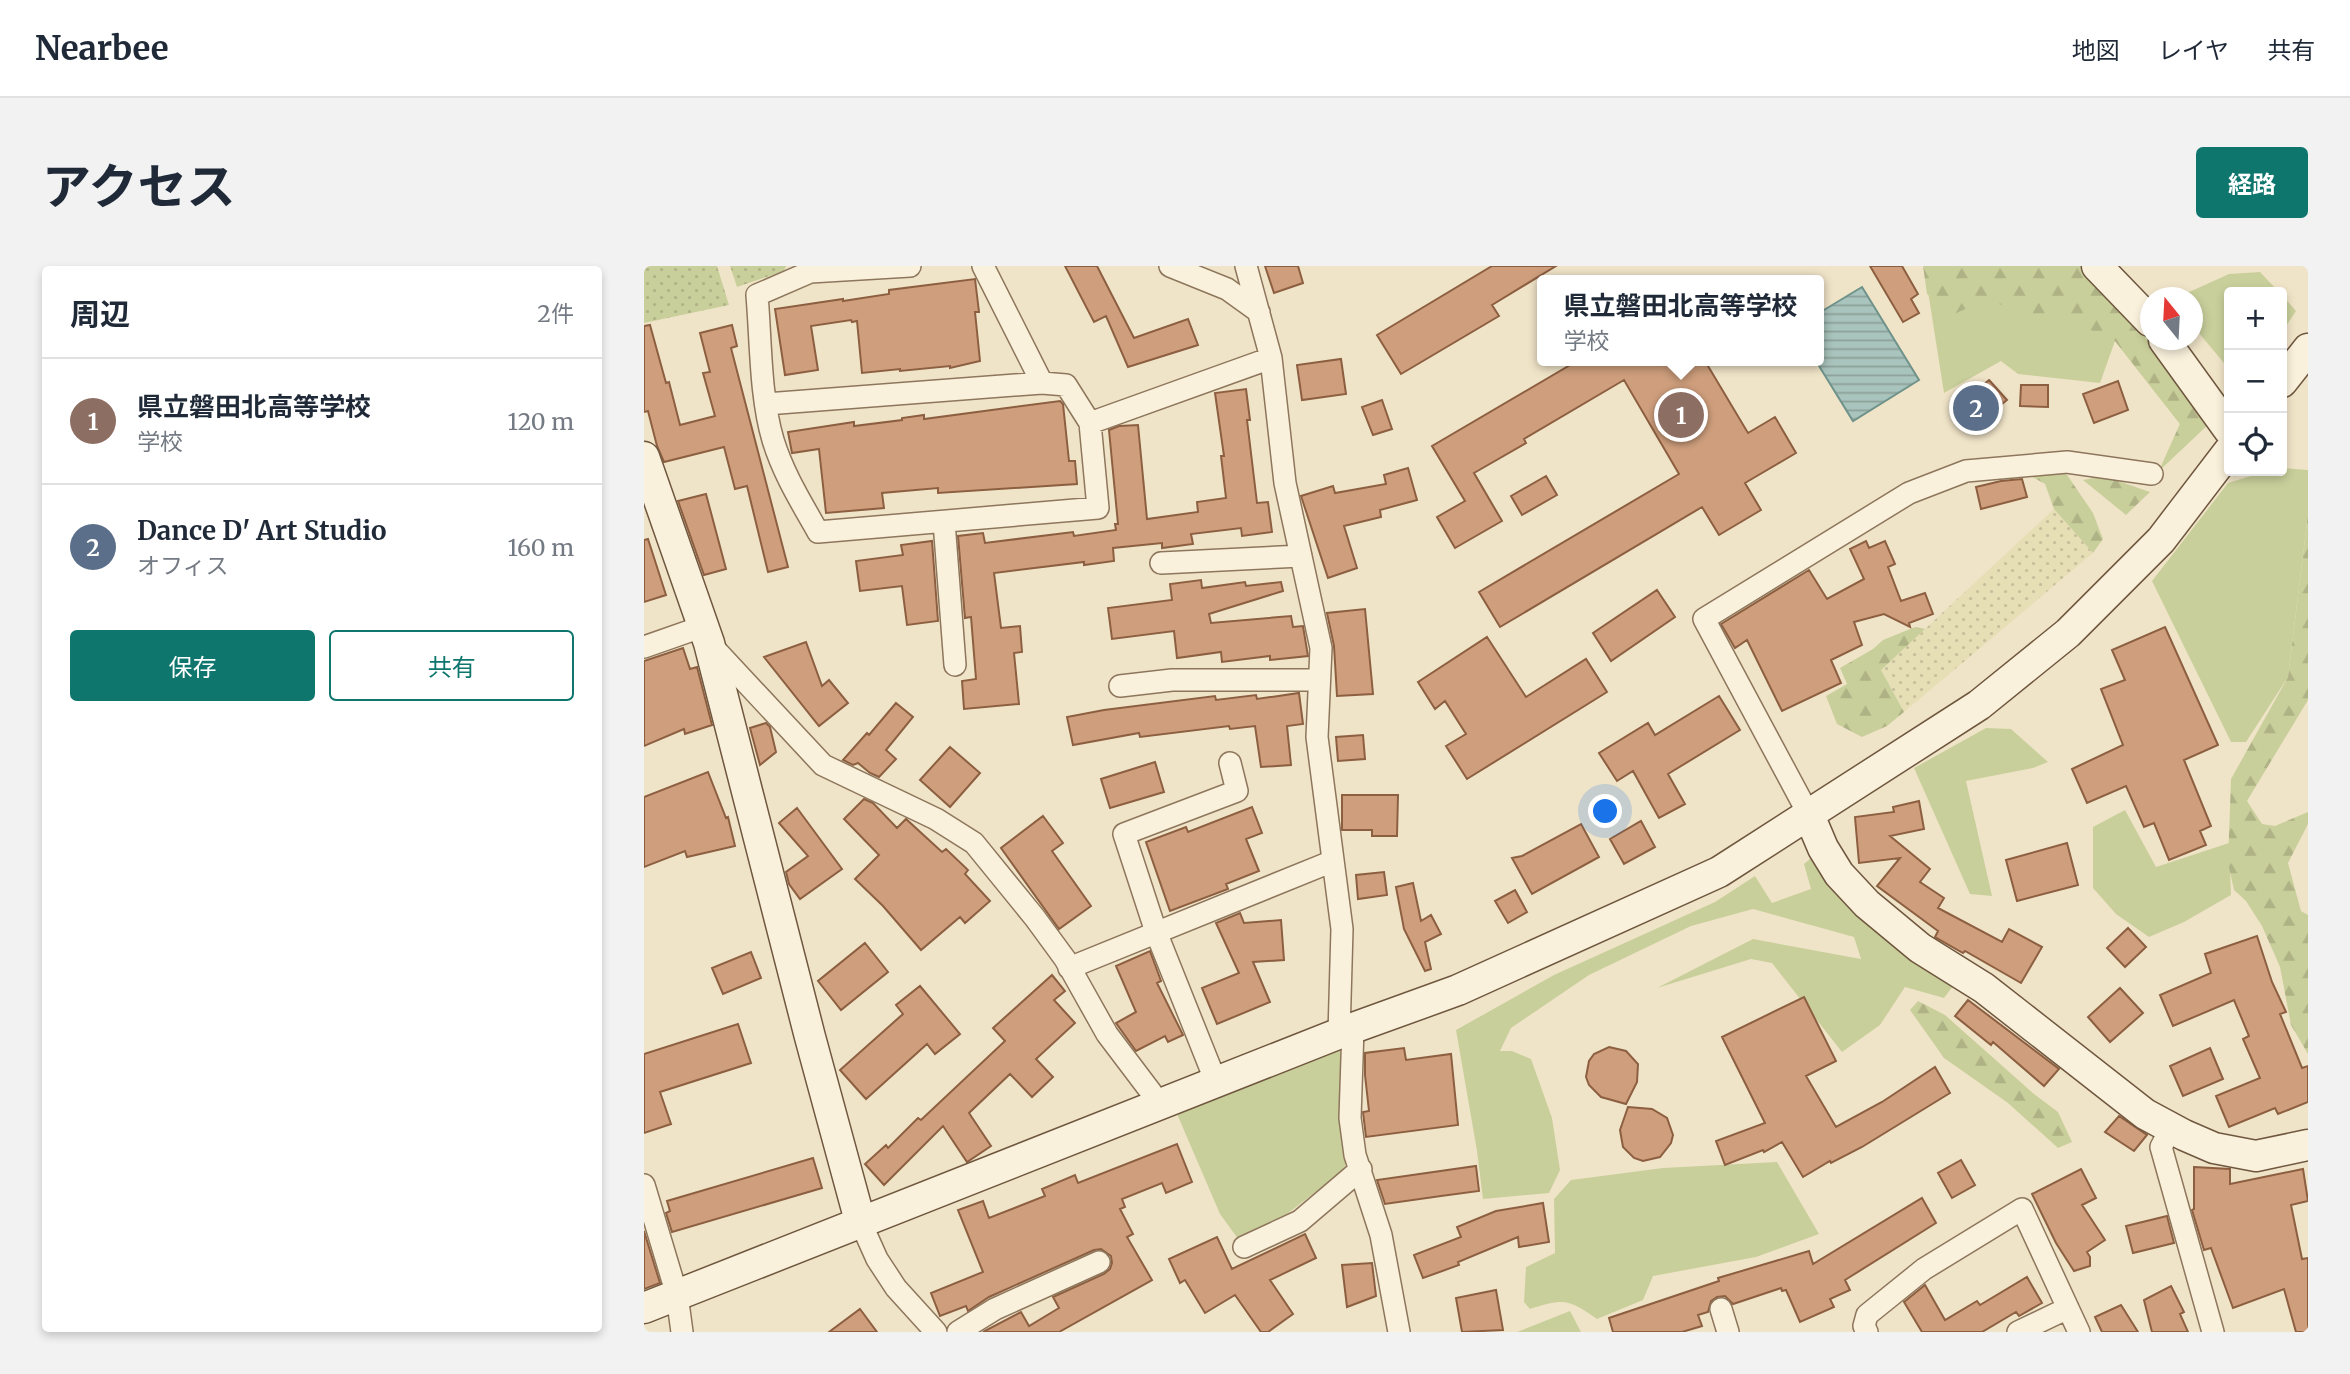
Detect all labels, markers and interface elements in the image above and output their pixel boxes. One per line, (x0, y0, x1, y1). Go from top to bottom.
text: Nearbee (35, 28, 169, 69)
text: 地図 (2072, 35, 2120, 66)
text: レイヤ (2158, 35, 2229, 66)
text: 共有 (2267, 35, 2315, 66)
button: 経路 (2196, 147, 2308, 218)
text: アクセス (42, 156, 236, 217)
popup (1537, 275, 1824, 366)
north arrow (2140, 287, 2203, 350)
map controls (2224, 287, 2287, 476)
button: + (2224, 287, 2287, 350)
text: 県立磐田北高等学校 (1563, 289, 1798, 322)
text: 周辺 (70, 295, 130, 333)
text: 2件 (537, 299, 574, 328)
text: 学校 (1563, 326, 1609, 355)
button: − (2224, 350, 2287, 413)
pin: 2 (1953, 382, 1999, 434)
pin: 1 (1658, 389, 1704, 441)
text: 県立磐田北高等学校 (137, 390, 371, 423)
text: 1 (88, 407, 98, 436)
text: 120 m (508, 407, 574, 436)
button: locate (2224, 413, 2287, 476)
text: 学校 (137, 427, 183, 456)
text: Dance D' Art Studio (137, 514, 386, 547)
text: 2 (86, 533, 100, 562)
text: 160 m (508, 533, 574, 562)
text: オフィス (137, 551, 229, 580)
button: 保存 (70, 630, 315, 701)
button: 共有 (329, 630, 574, 701)
your location (1588, 794, 1622, 828)

